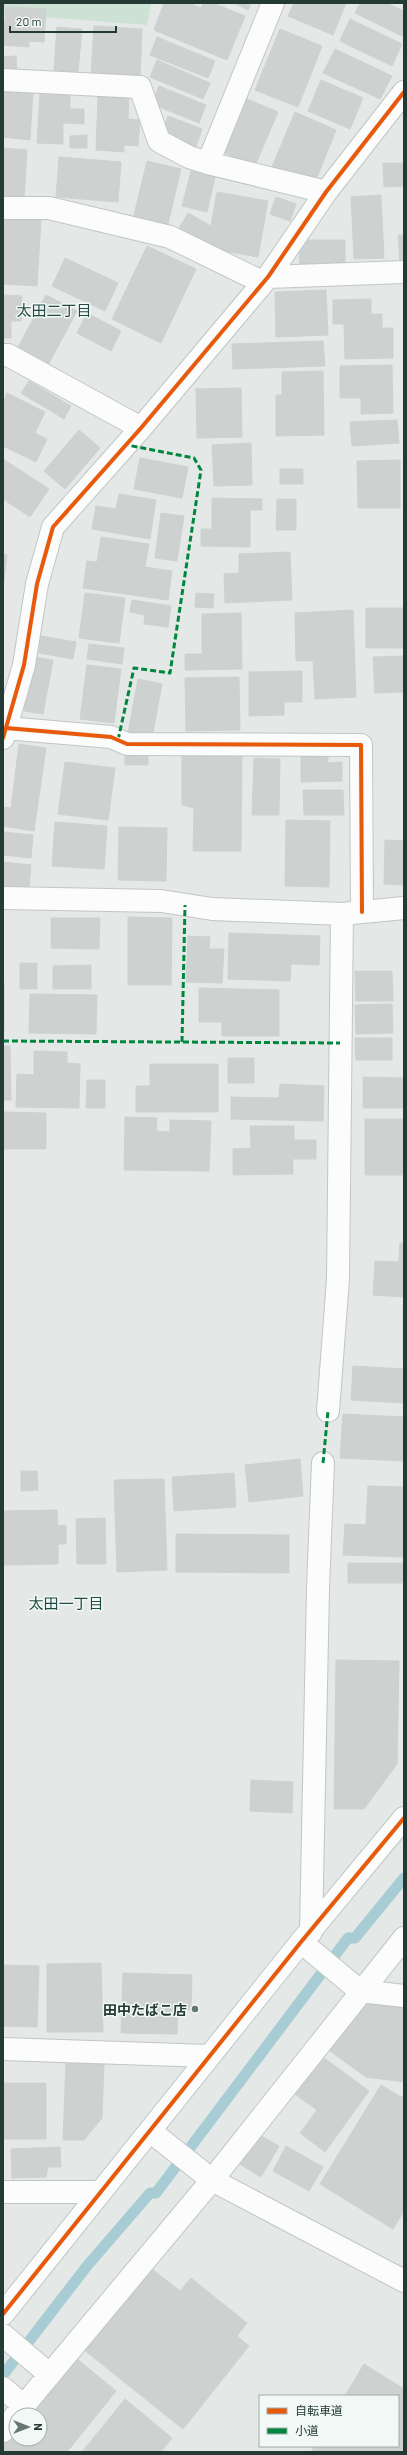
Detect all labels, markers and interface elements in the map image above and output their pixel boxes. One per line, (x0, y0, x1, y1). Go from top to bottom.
scale bar (10, 8, 116, 34)
text: 20 m (16, 14, 42, 28)
district label: 太田二丁目 (16, 301, 92, 319)
district label: 太田一丁目 (28, 1594, 104, 1612)
place label: 田中たばこ店 (103, 2001, 187, 2018)
marker: 田中たばこ店 (190, 2004, 200, 2014)
legend (259, 2395, 399, 2447)
text: 自転車道 (295, 2403, 343, 2417)
north arrow (8, 2407, 48, 2447)
text: N (32, 2423, 45, 2431)
text: 小道 (295, 2423, 319, 2437)

